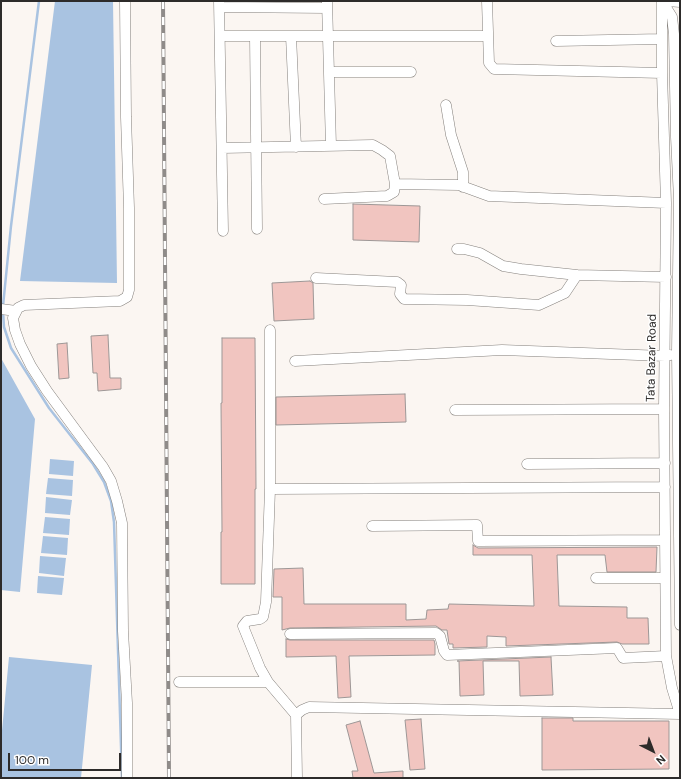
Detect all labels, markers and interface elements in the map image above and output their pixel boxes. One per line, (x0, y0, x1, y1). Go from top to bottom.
street label: Tata Bazar Road (644, 314, 660, 402)
north arrow (633, 731, 673, 771)
scale bar (10, 745, 123, 771)
text: 100 m (15, 752, 49, 768)
text: N (653, 752, 669, 768)

